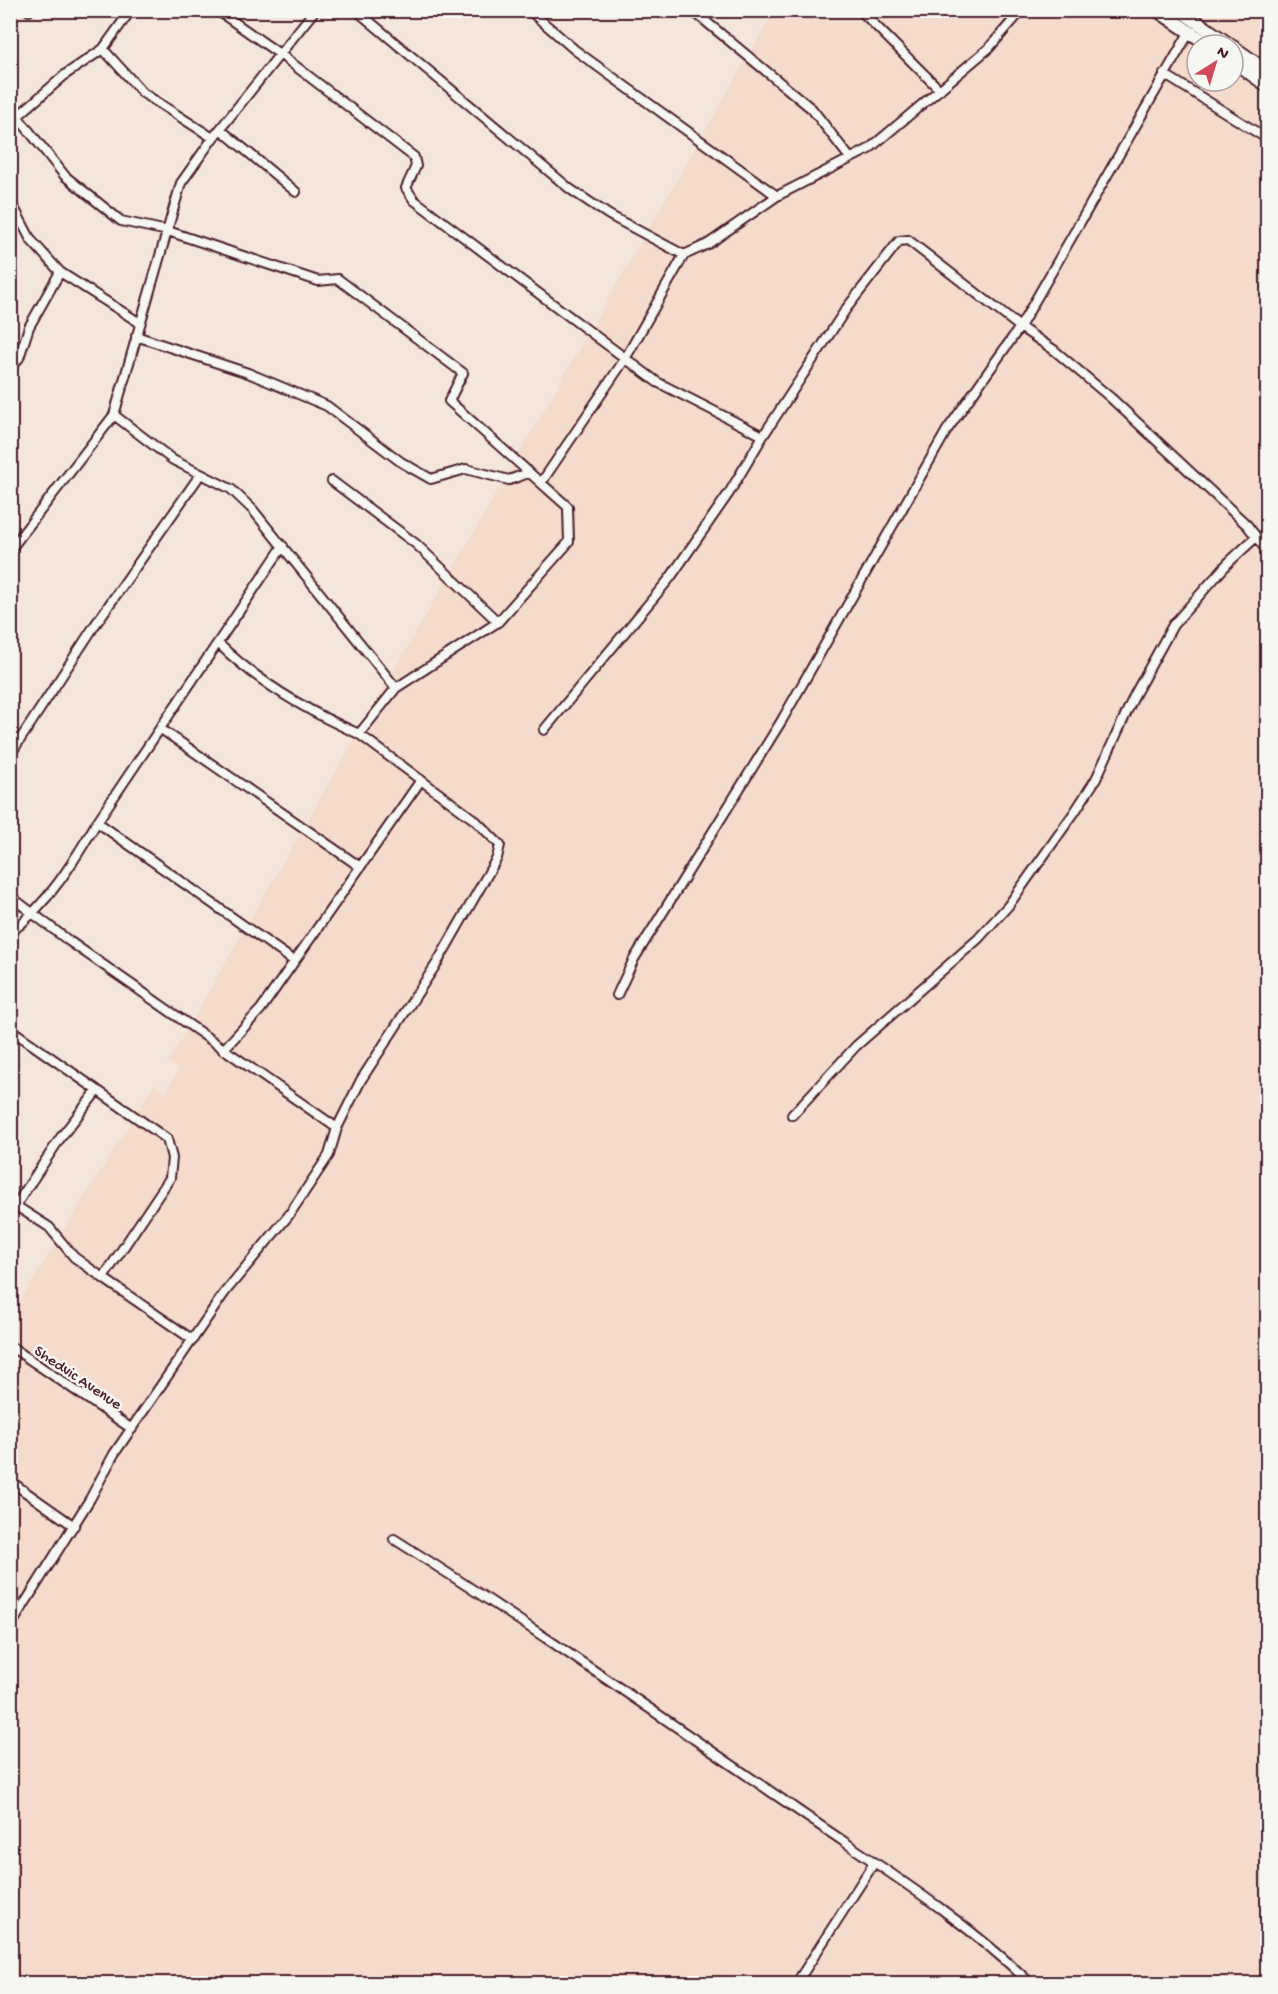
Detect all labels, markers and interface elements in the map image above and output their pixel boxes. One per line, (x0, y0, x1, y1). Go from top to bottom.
north arrow (1185, 33, 1245, 93)
text: N (1212, 43, 1232, 65)
street label: Shedvic Avenue (30, 1343, 125, 1416)

